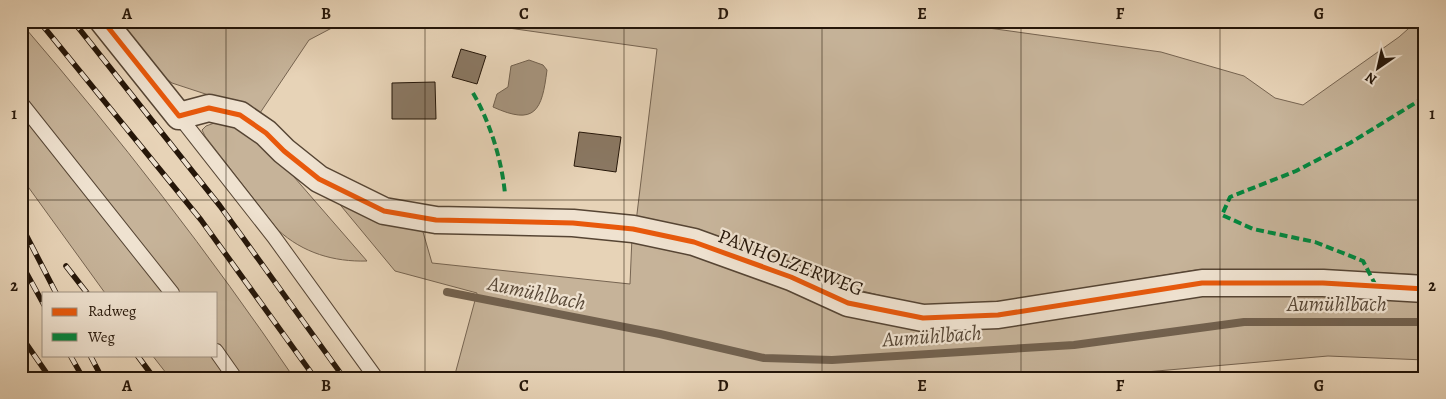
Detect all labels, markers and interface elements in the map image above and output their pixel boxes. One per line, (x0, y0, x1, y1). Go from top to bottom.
text: A (121, 3, 133, 25)
text: B (321, 3, 331, 25)
text: C (519, 3, 529, 25)
text: D (717, 3, 729, 25)
text: E (917, 3, 927, 25)
text: F (1116, 3, 1125, 25)
text: G (1314, 3, 1324, 25)
north arrow (1354, 42, 1404, 92)
text: N (1361, 68, 1381, 89)
text: 1 (11, 103, 17, 125)
text: 1 (1429, 103, 1435, 125)
street label: PANHOLZERWEG (714, 222, 867, 303)
water label: Aumühlbach (484, 269, 589, 317)
text: 2 (10, 275, 18, 297)
text: 2 (1428, 275, 1436, 297)
water label: Aumühlbach (1286, 290, 1387, 318)
legend (42, 292, 218, 356)
text: Radweg (88, 301, 137, 321)
water label: Aumühlbach (880, 319, 983, 354)
text: Weg (87, 327, 115, 347)
text: A (121, 375, 133, 397)
text: B (321, 375, 331, 397)
text: C (519, 375, 529, 397)
text: D (717, 375, 729, 397)
text: E (917, 375, 927, 397)
text: F (1116, 375, 1125, 397)
text: G (1314, 375, 1324, 397)

